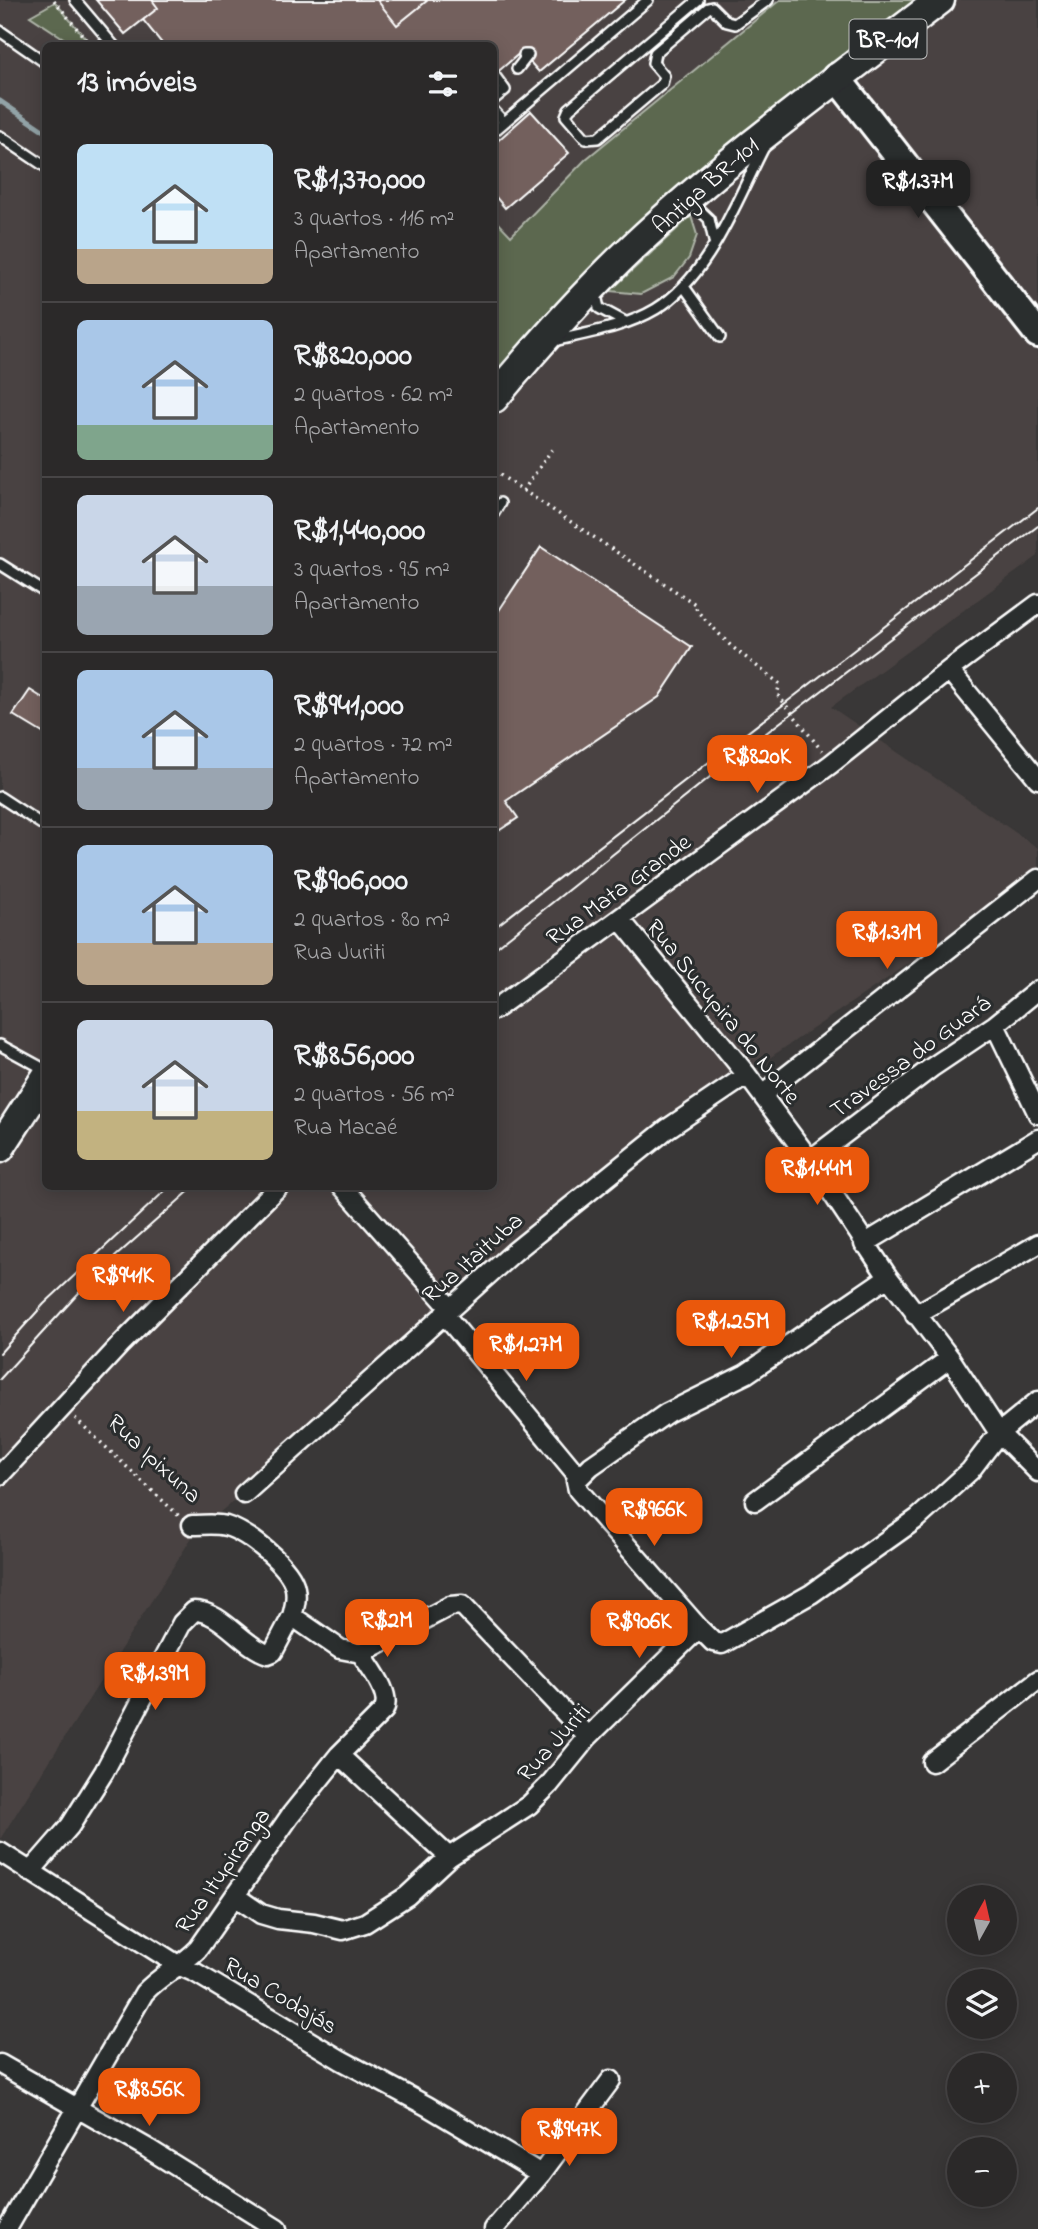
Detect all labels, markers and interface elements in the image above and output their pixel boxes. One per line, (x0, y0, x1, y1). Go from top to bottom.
road number: BR-101 (850, 20, 926, 58)
text: 13 imóveis (77, 62, 197, 106)
icon: filters (424, 65, 462, 103)
street label: Antiga BR-101 (645, 130, 769, 244)
text: R$1,370,000 (294, 159, 425, 203)
pin: R$1.37M (853, 160, 983, 220)
text: R$1.37M (882, 166, 954, 199)
icon: home (133, 172, 217, 256)
text: 3 quartos · 116 m² (294, 203, 454, 236)
text: Apartamento (294, 236, 420, 269)
text: R$820,000 (294, 335, 412, 379)
icon: home (133, 348, 217, 432)
text: 2 quartos · 62 m² (294, 379, 453, 412)
text: Apartamento (294, 412, 420, 445)
text: R$1,440,000 (294, 510, 425, 554)
icon: home (133, 523, 217, 607)
text: 3 quartos · 95 m² (294, 554, 450, 587)
text: Apartamento (294, 587, 420, 620)
text: R$941,000 (294, 685, 404, 729)
icon: home (133, 698, 217, 782)
text: 2 quartos · 72 m² (294, 729, 453, 762)
pin: R$820K (700, 736, 814, 795)
text: R$820K (723, 741, 791, 774)
text: Apartamento (294, 762, 420, 795)
street label: Rua Mata Grande (540, 826, 700, 956)
text: R$906,000 (294, 860, 408, 904)
icon: home (133, 873, 217, 957)
text: 2 quartos · 80 m² (294, 904, 450, 937)
street label: Rua Sucupira do Norte (636, 912, 808, 1113)
pin: R$1.31M (822, 912, 952, 971)
text: R$1.31M (852, 917, 922, 950)
text: Rua Juriti (294, 937, 385, 970)
street label: Travessa do Guará (824, 988, 999, 1128)
text: R$856,000 (294, 1035, 414, 1079)
icon: home (133, 1048, 217, 1132)
text: 2 quartos · 56 m² (294, 1079, 455, 1112)
text: Rua Macaé (294, 1112, 397, 1145)
pin: R$1.44M (752, 1148, 882, 1207)
text: R$1.44M (781, 1153, 853, 1186)
street label: Rua Itaituba (415, 1205, 532, 1313)
pin: R$941K (66, 1254, 180, 1314)
text: R$941K (92, 1260, 154, 1293)
pin: R$1.25M (666, 1300, 796, 1360)
text: R$1.25M (692, 1306, 770, 1339)
pin: R$1.27M (461, 1324, 591, 1383)
text: R$1.27M (489, 1329, 563, 1362)
street label: Rua Ipixuna (98, 1407, 208, 1513)
pin: R$966K (597, 1488, 711, 1548)
text: R$966K (622, 1494, 686, 1527)
pin: R$2M (346, 1600, 428, 1659)
pin: R$906K (582, 1600, 696, 1660)
text: R$2M (361, 1605, 413, 1638)
text: R$906K (607, 1606, 671, 1639)
pin: R$1.39M (90, 1652, 220, 1712)
text: R$1.39M (120, 1658, 190, 1691)
street label: Rua Juriti (510, 1697, 600, 1791)
street label: Rua Itupiranga (168, 1801, 280, 1942)
north arrow (947, 1885, 1017, 1955)
map controls (947, 1885, 1017, 2207)
street label: Rua Codajás (216, 1949, 343, 2045)
button: layers (947, 1969, 1017, 2039)
button: + (947, 2053, 1017, 2123)
pin: R$856K (92, 2068, 206, 2128)
text: R$856K (114, 2074, 184, 2107)
pin: R$947K (512, 2108, 626, 2168)
text: R$947K (537, 2114, 601, 2147)
button: − (947, 2137, 1017, 2207)

